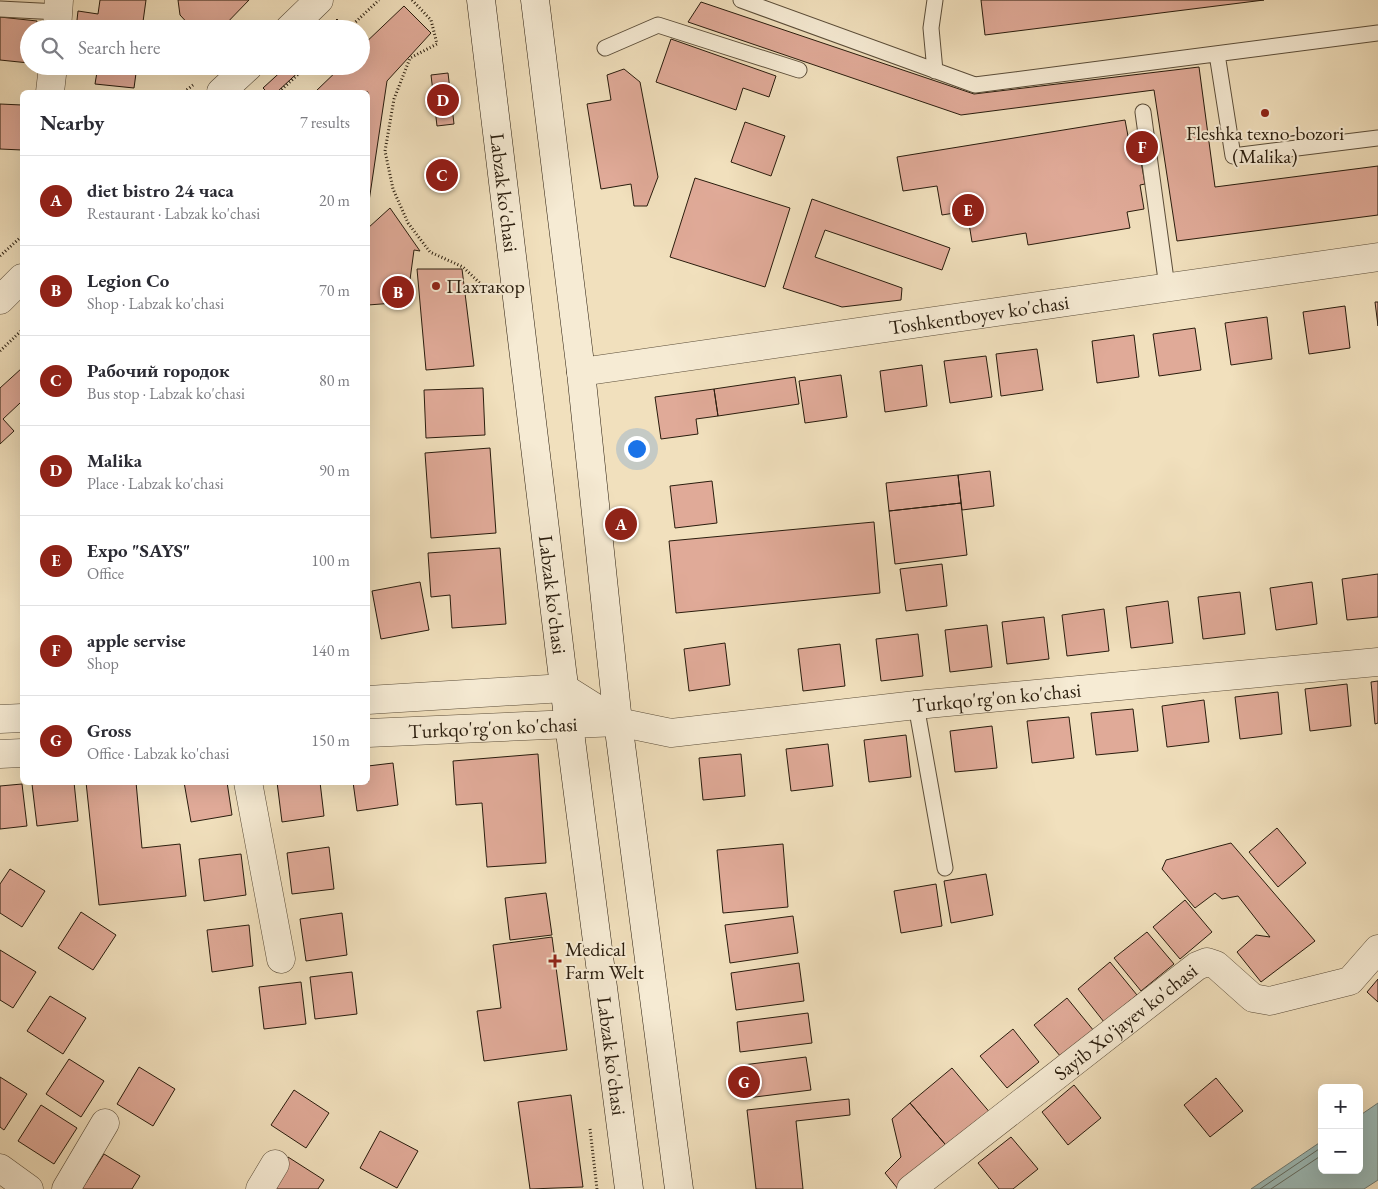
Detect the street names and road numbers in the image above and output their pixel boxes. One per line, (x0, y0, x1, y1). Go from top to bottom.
street label: Labzak ko'chasi (484, 132, 524, 254)
street label: Toshkentboyev ko'chasi (887, 289, 1071, 340)
street label: Labzak ko'chasi (533, 534, 573, 656)
street label: Turkqo'rg'on ko'chasi (911, 677, 1082, 718)
street label: Turkqo'rg'on ko'chasi (408, 711, 578, 744)
street label: Sayib Xo'jayev ko'chasi (1048, 958, 1203, 1086)
street label: Labzak ko'chasi (591, 995, 632, 1117)

